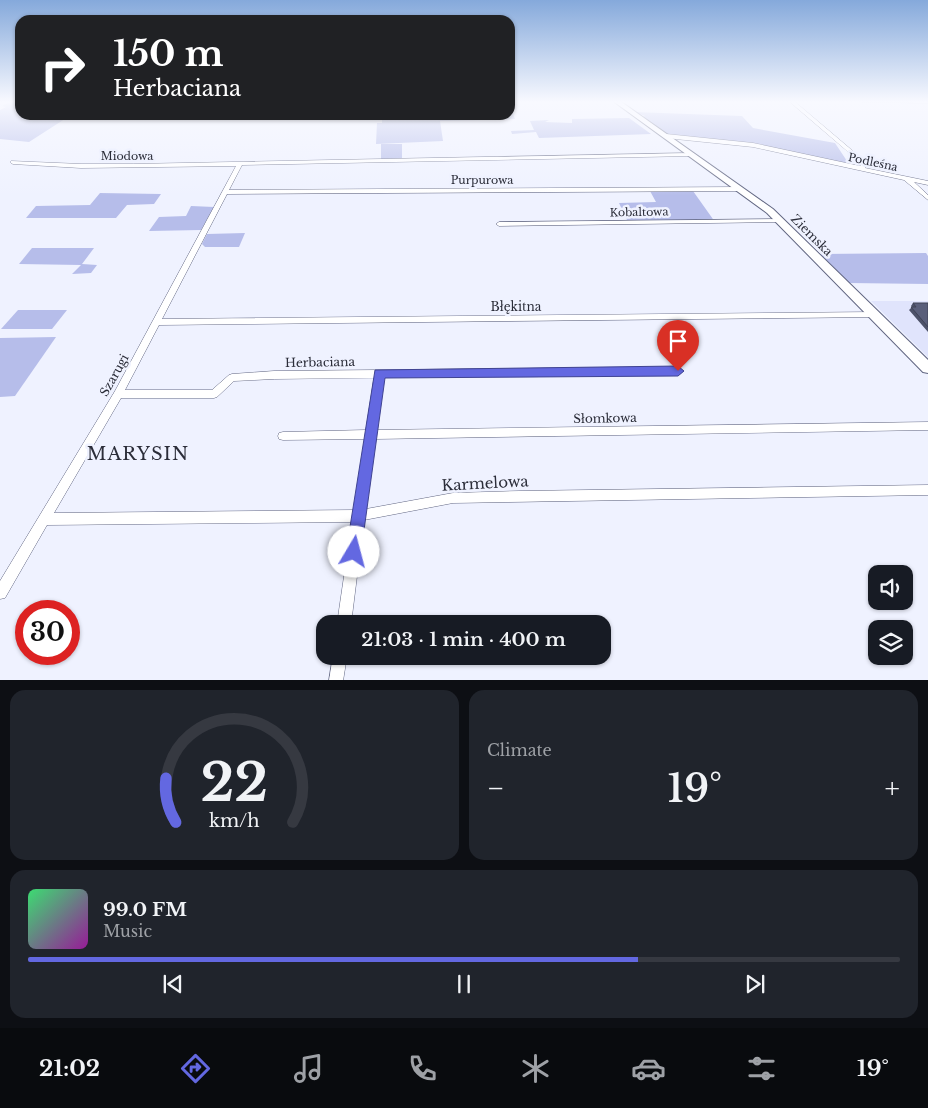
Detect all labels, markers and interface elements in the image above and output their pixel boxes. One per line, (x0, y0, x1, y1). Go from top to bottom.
text: 150 m (113, 32, 224, 75)
icon: right (30, 35, 95, 100)
text: Herbaciana (113, 75, 241, 102)
street label: Miodowa (101, 149, 154, 163)
street label: Podleśna (847, 150, 900, 174)
street label: Purpurowa (451, 173, 514, 187)
street label: Kobaltowa (609, 204, 669, 220)
street label: Ziemska (788, 211, 836, 259)
street label: Błękitna (491, 299, 542, 314)
pin (657, 320, 699, 371)
icon: arrive (664, 327, 692, 355)
street label: Szarugi (96, 351, 132, 399)
street label: Herbaciana (285, 354, 355, 370)
street label: Słomkowa (573, 410, 637, 426)
district label: MARYSIN (87, 443, 189, 465)
street label: Karmelowa (441, 471, 530, 495)
position arrow (327, 525, 379, 577)
map controls (868, 565, 913, 665)
button: sound (868, 565, 913, 610)
speed limit sign: 30 (15, 600, 80, 665)
button: layers (868, 620, 913, 665)
text: 21:03 · 1 min · 400 m (361, 628, 566, 651)
text: Climate (487, 740, 552, 760)
text: 22 (201, 751, 268, 815)
text: 19° (667, 765, 722, 812)
text: − (487, 771, 505, 806)
text: + (885, 771, 900, 806)
text: km/h (209, 810, 260, 832)
text: 99.0 FM (103, 898, 187, 921)
text: Music (103, 921, 152, 941)
icon: previous (159, 970, 187, 998)
icon: pause (450, 970, 478, 998)
icon: next (741, 970, 769, 998)
icon: directions (178, 1051, 213, 1086)
icon: music (291, 1051, 326, 1086)
icon: phone (405, 1051, 440, 1086)
icon: climate (518, 1051, 553, 1086)
icon: car (631, 1051, 666, 1086)
icon: filters (744, 1051, 779, 1086)
text: 21:02 (39, 1055, 100, 1082)
text: 19° (857, 1055, 889, 1082)

